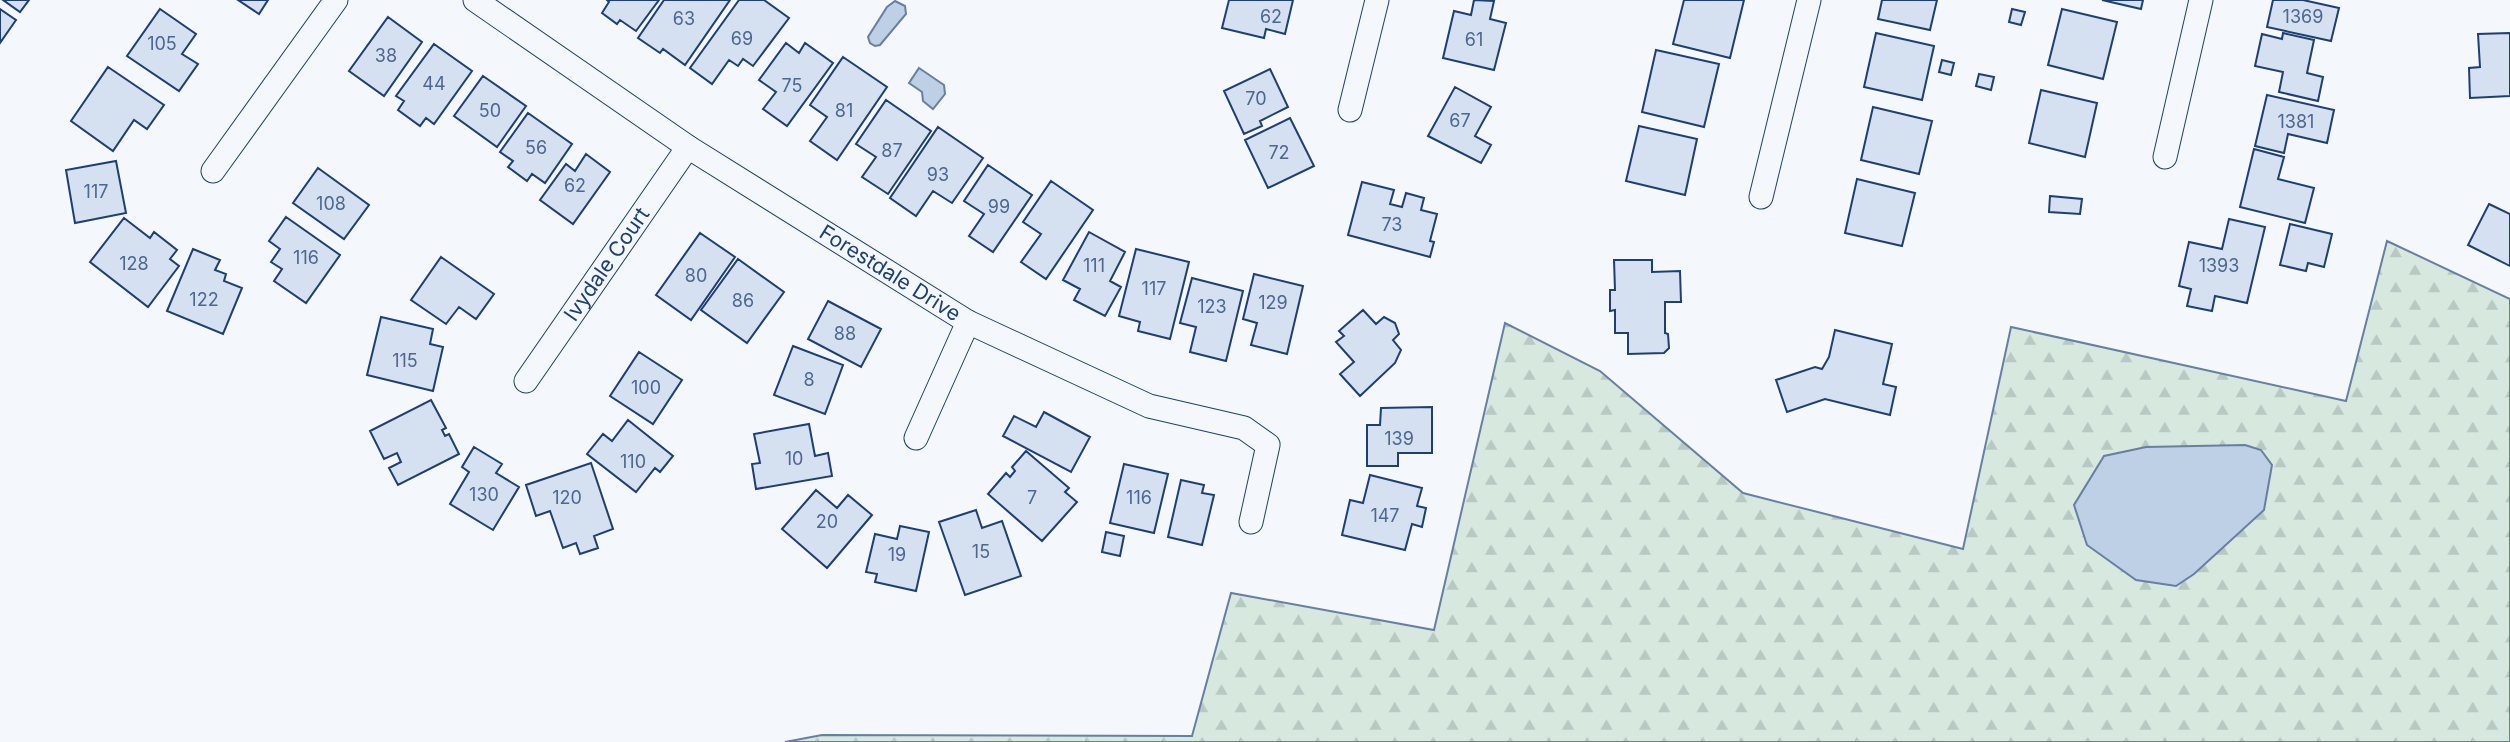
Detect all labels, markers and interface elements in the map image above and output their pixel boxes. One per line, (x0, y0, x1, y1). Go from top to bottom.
house number: 62 (1260, 6, 1282, 27)
house number: 1369 (2283, 6, 2323, 27)
house number: 63 (673, 8, 695, 29)
house number: 69 (731, 28, 753, 49)
house number: 61 (1465, 29, 1483, 50)
house number: 105 (147, 33, 177, 54)
house number: 38 (375, 45, 397, 66)
house number: 44 (422, 73, 446, 94)
house number: 75 (782, 75, 802, 96)
house number: 70 (1245, 88, 1267, 109)
house number: 50 (479, 100, 501, 121)
house number: 81 (835, 100, 853, 121)
house number: 67 (1449, 110, 1471, 131)
house number: 1381 (2278, 111, 2314, 132)
house number: 56 (525, 137, 547, 158)
house number: 87 (881, 140, 903, 161)
house number: 72 (1268, 142, 1290, 163)
house number: 93 (927, 164, 949, 185)
house number: 62 (564, 175, 586, 196)
house number: 117 (84, 181, 108, 202)
house number: 108 (316, 193, 346, 214)
house number: 99 (988, 196, 1010, 217)
street label: Ivydale Court (558, 202, 654, 325)
house number: 73 (1381, 214, 1403, 235)
street label: Forestdale Drive (815, 219, 965, 326)
house number: 116 (293, 247, 319, 268)
house number: 128 (119, 253, 149, 274)
house number: 111 (1083, 255, 1105, 276)
house number: 1393 (2199, 255, 2239, 276)
house number: 80 (685, 265, 707, 286)
house number: 117 (1142, 278, 1166, 299)
house number: 122 (189, 289, 219, 310)
house number: 86 (732, 290, 754, 311)
house number: 129 (1258, 292, 1288, 313)
house number: 123 (1197, 296, 1227, 317)
house number: 88 (834, 323, 856, 344)
house number: 115 (392, 350, 418, 371)
house number: 8 (803, 369, 815, 390)
house number: 100 (631, 377, 661, 398)
house number: 139 (1384, 428, 1414, 449)
house number: 10 (785, 448, 803, 469)
house number: 110 (620, 451, 646, 472)
house number: 130 (469, 484, 499, 505)
house number: 120 (552, 487, 582, 508)
house number: 7 (1027, 487, 1037, 508)
house number: 116 (1126, 487, 1152, 508)
house number: 147 (1370, 505, 1400, 526)
house number: 20 (816, 511, 838, 532)
house number: 15 (972, 541, 990, 562)
house number: 19 (888, 544, 906, 565)

